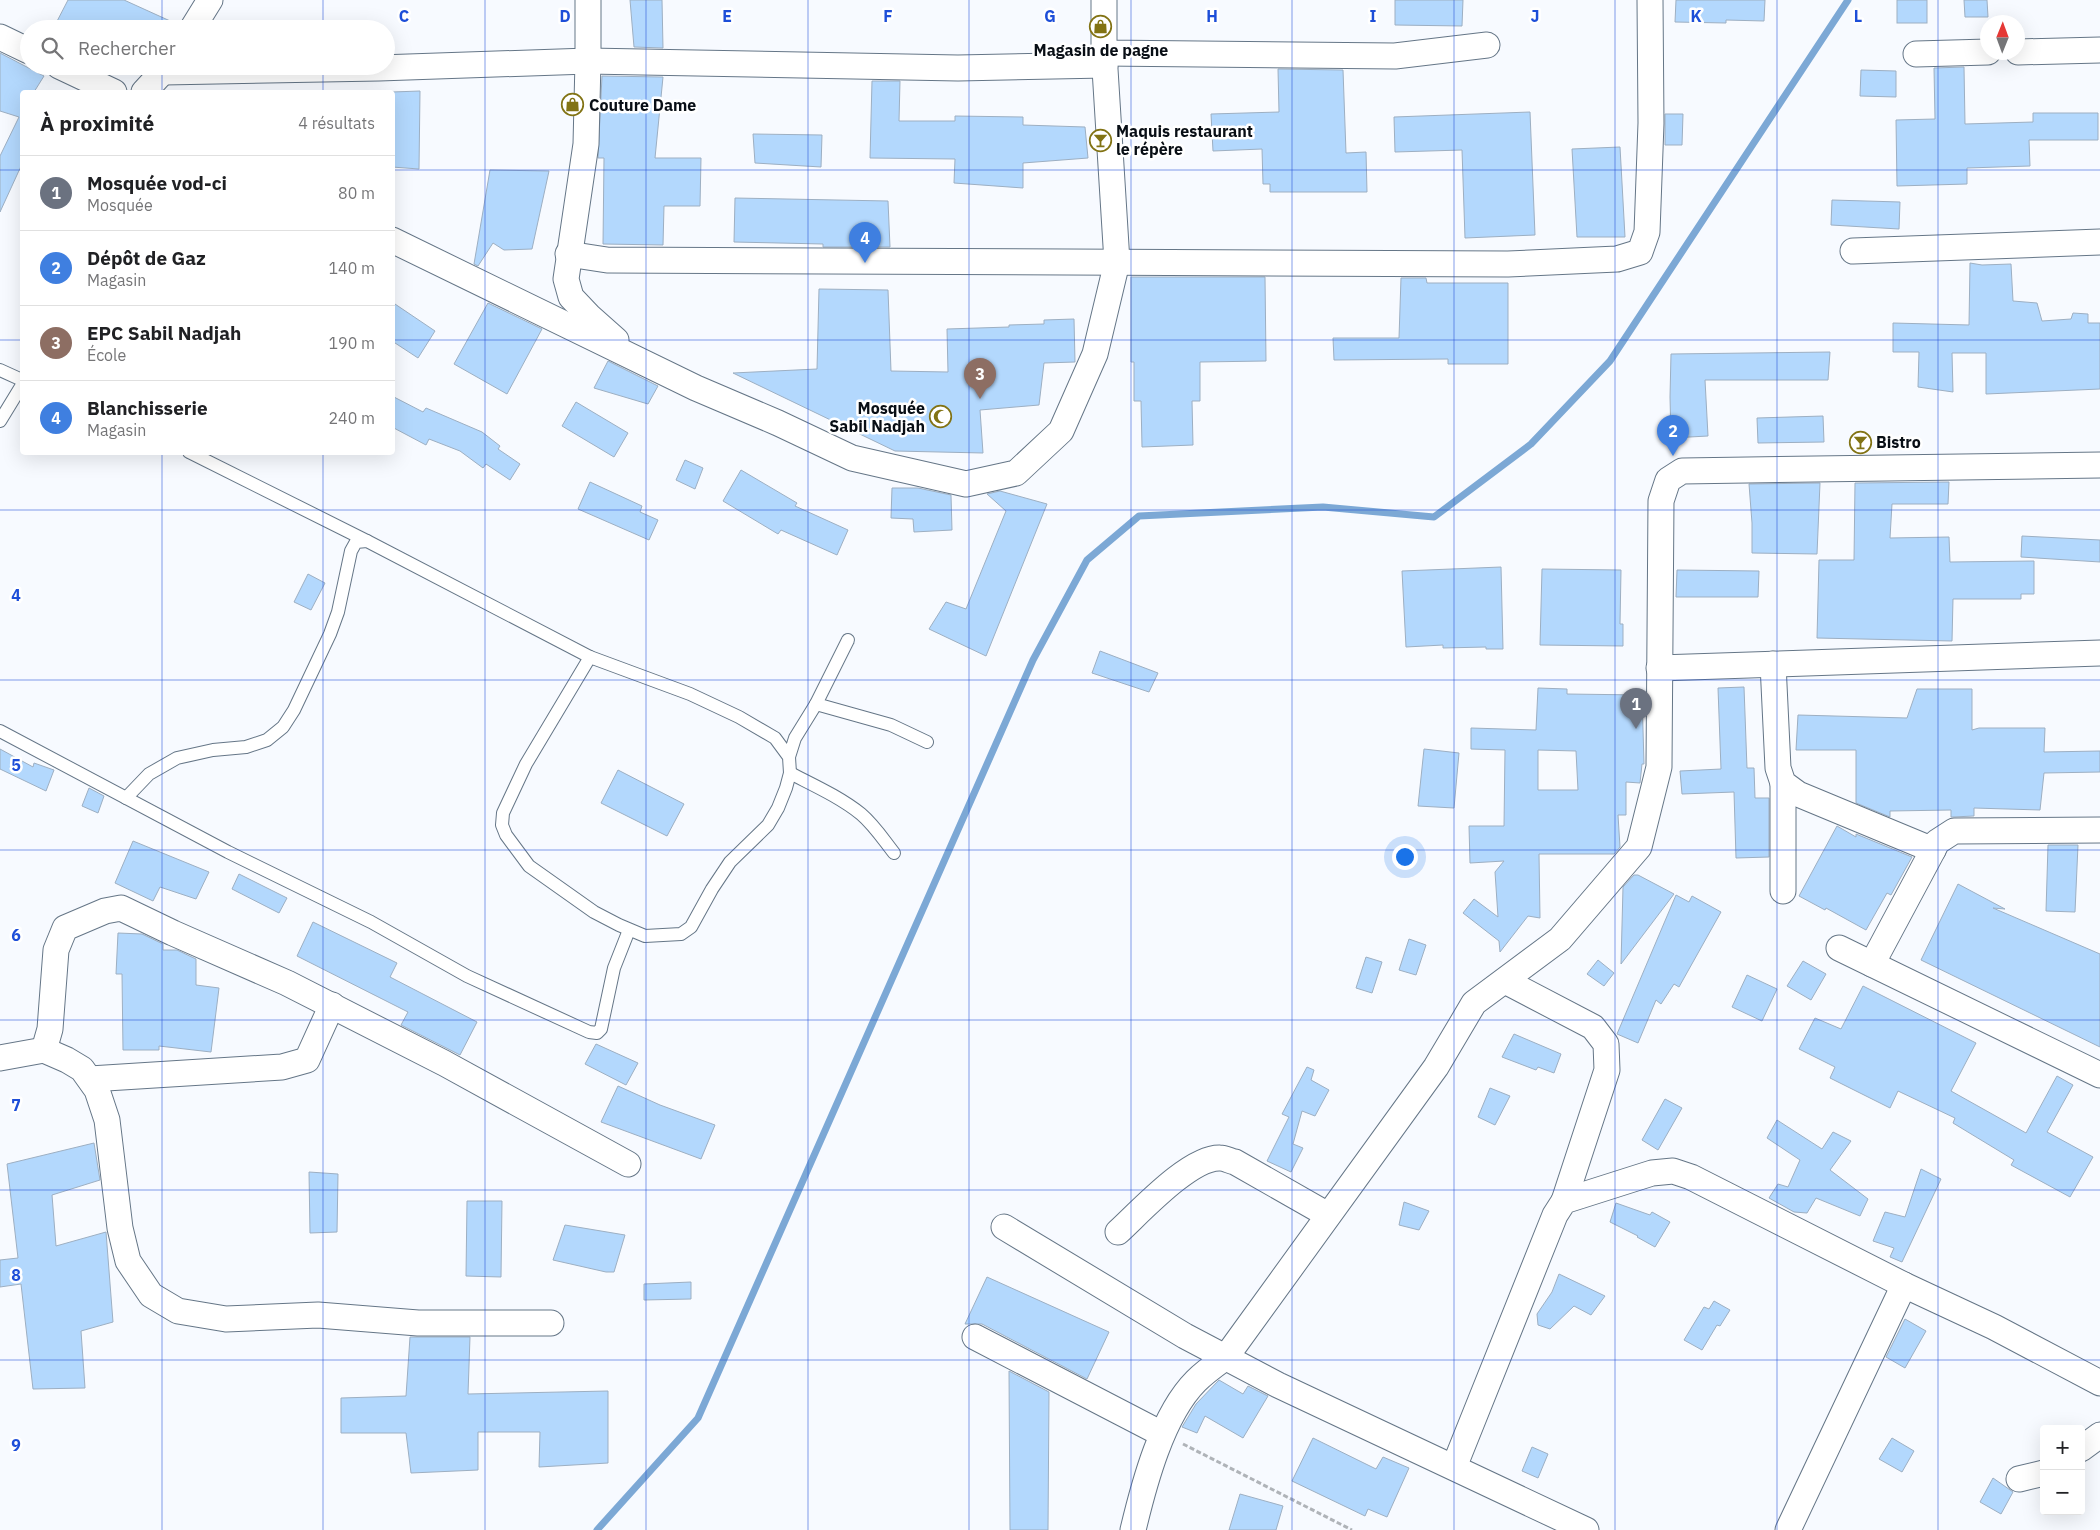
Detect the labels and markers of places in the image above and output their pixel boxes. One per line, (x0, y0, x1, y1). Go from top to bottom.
shop icon: Magasin de pagne (1089, 14, 1113, 38)
place label: Magasin de pagne (1034, 40, 1168, 60)
shop icon: Couture Dame (561, 93, 585, 117)
place label: Couture Dame (589, 95, 696, 115)
place label: Maquis restaurant le répère (1116, 121, 1253, 159)
bar icon: Maquis restaurant le répère (1088, 128, 1112, 152)
pin: 4 (849, 222, 881, 263)
pin: 3 (964, 358, 996, 399)
place label: Mosquée Sabil Nadjah (829, 398, 925, 436)
mosque icon: Mosquée Sabil Nadjah (929, 405, 953, 429)
pin: 2 (1657, 415, 1689, 456)
bar icon: Bistro (1848, 430, 1872, 454)
place label: Bistro (1876, 432, 1921, 452)
pin: 1 (1620, 688, 1652, 729)

